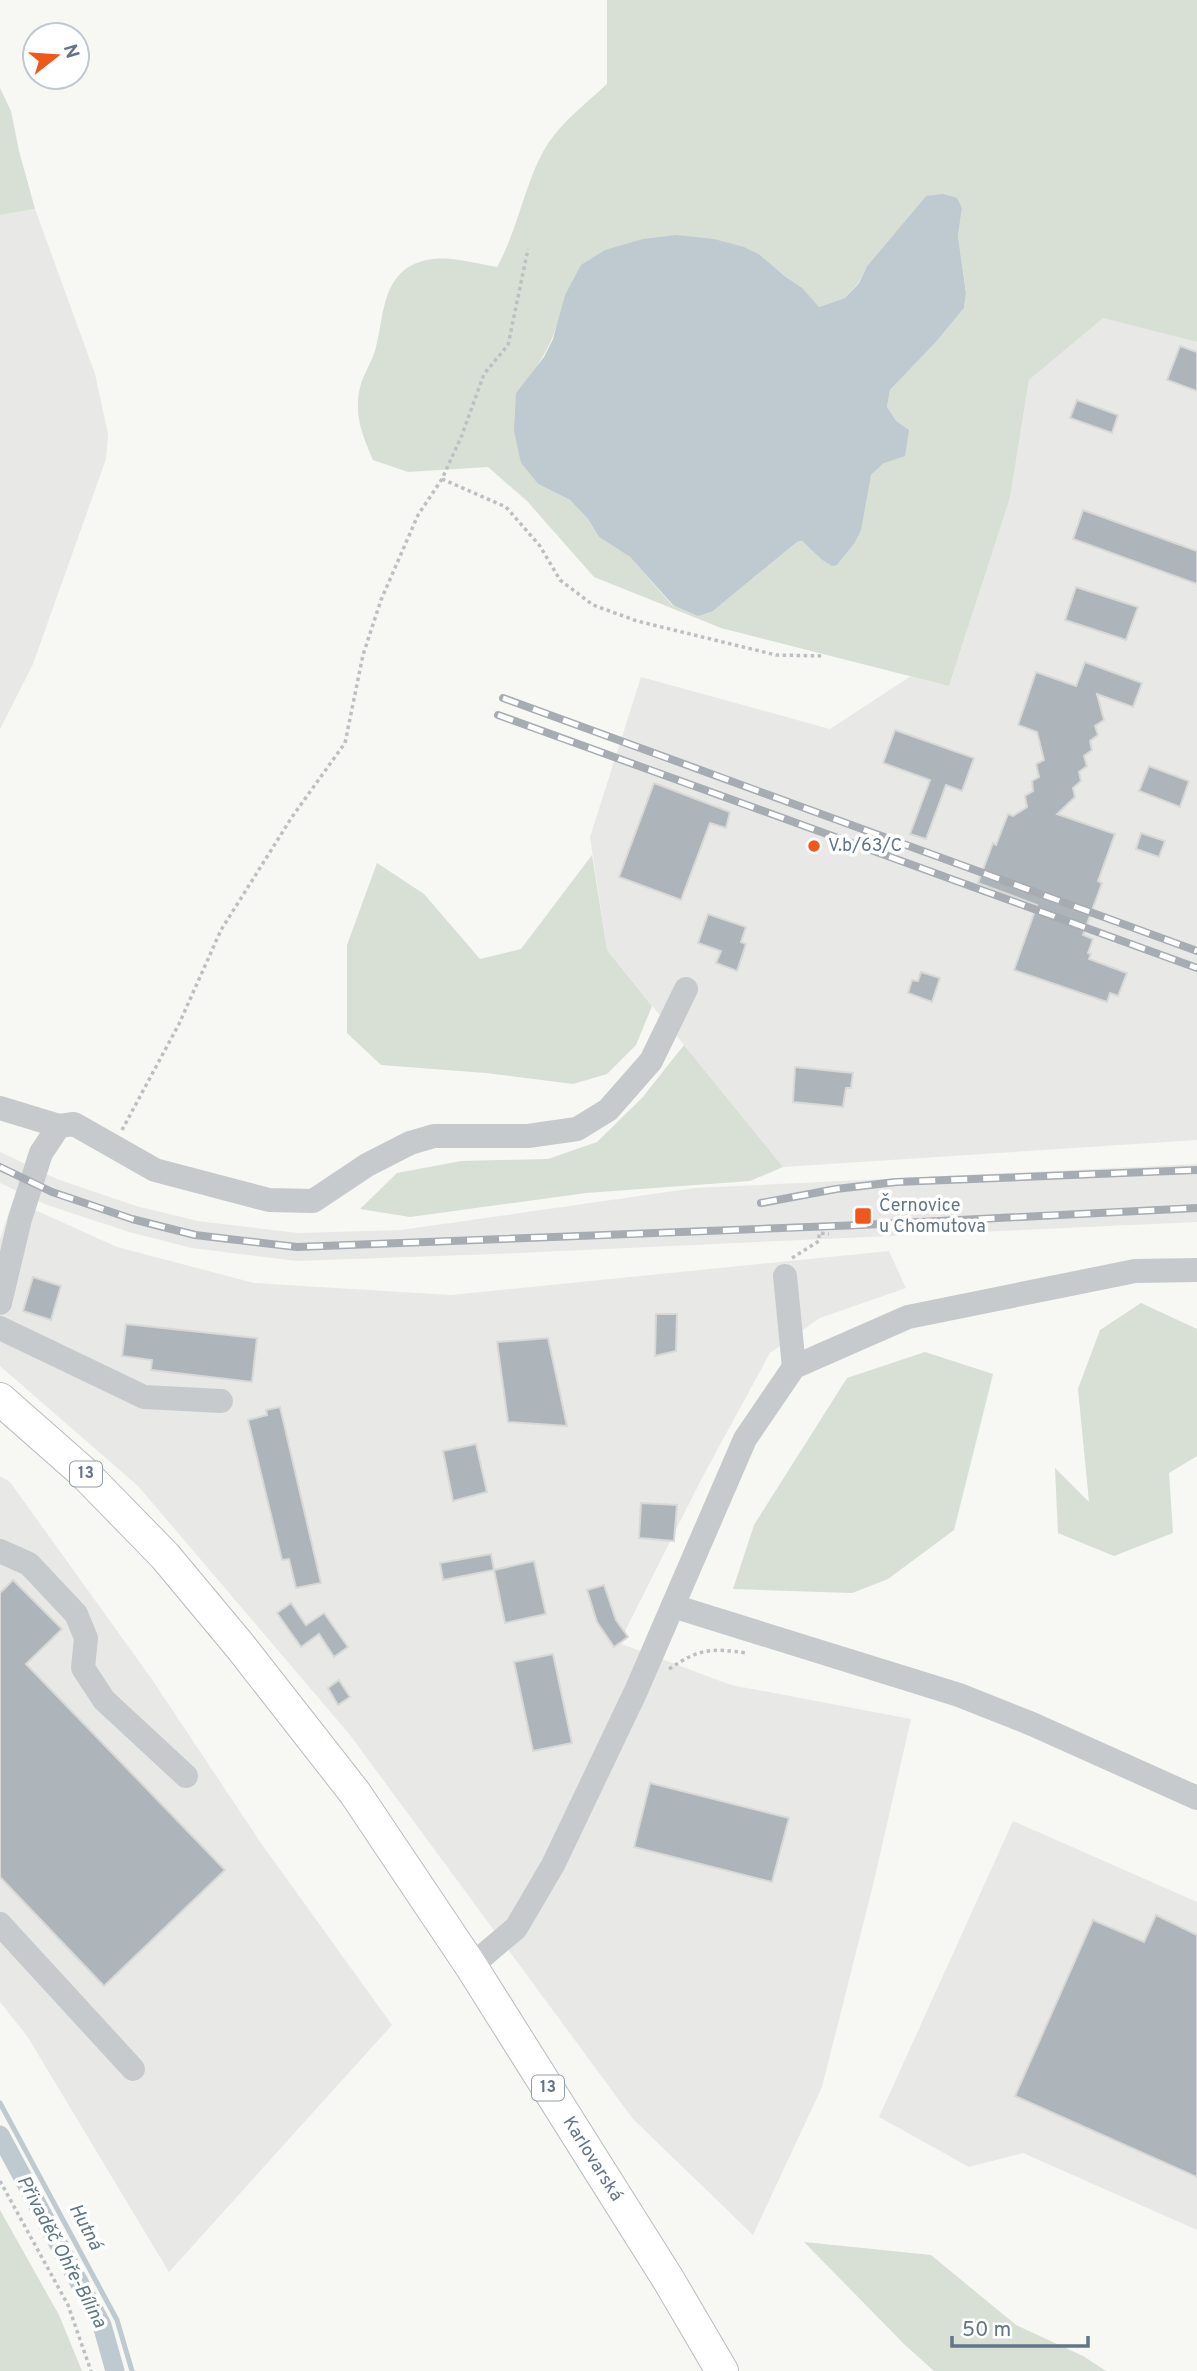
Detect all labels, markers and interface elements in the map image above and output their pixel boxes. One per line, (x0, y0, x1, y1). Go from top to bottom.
north arrow (21, 21, 91, 91)
text: N (57, 42, 84, 62)
place label: V.b/63/C (828, 835, 902, 858)
marker: V.b/63/C (806, 838, 822, 854)
place label: Černovice u Chomutova (879, 1193, 986, 1239)
marker: Černovice u Chomutova (853, 1206, 873, 1226)
road number: 13 (70, 1462, 102, 1486)
road number: 13 (532, 2076, 564, 2100)
street label: Karlovarská (557, 2112, 628, 2206)
water label: Přivaděč Ohře-Bílina (11, 2172, 111, 2332)
water label: Hutná (63, 2200, 108, 2256)
scale bar (952, 2304, 1088, 2348)
text: 50 m (962, 2317, 1011, 2344)

